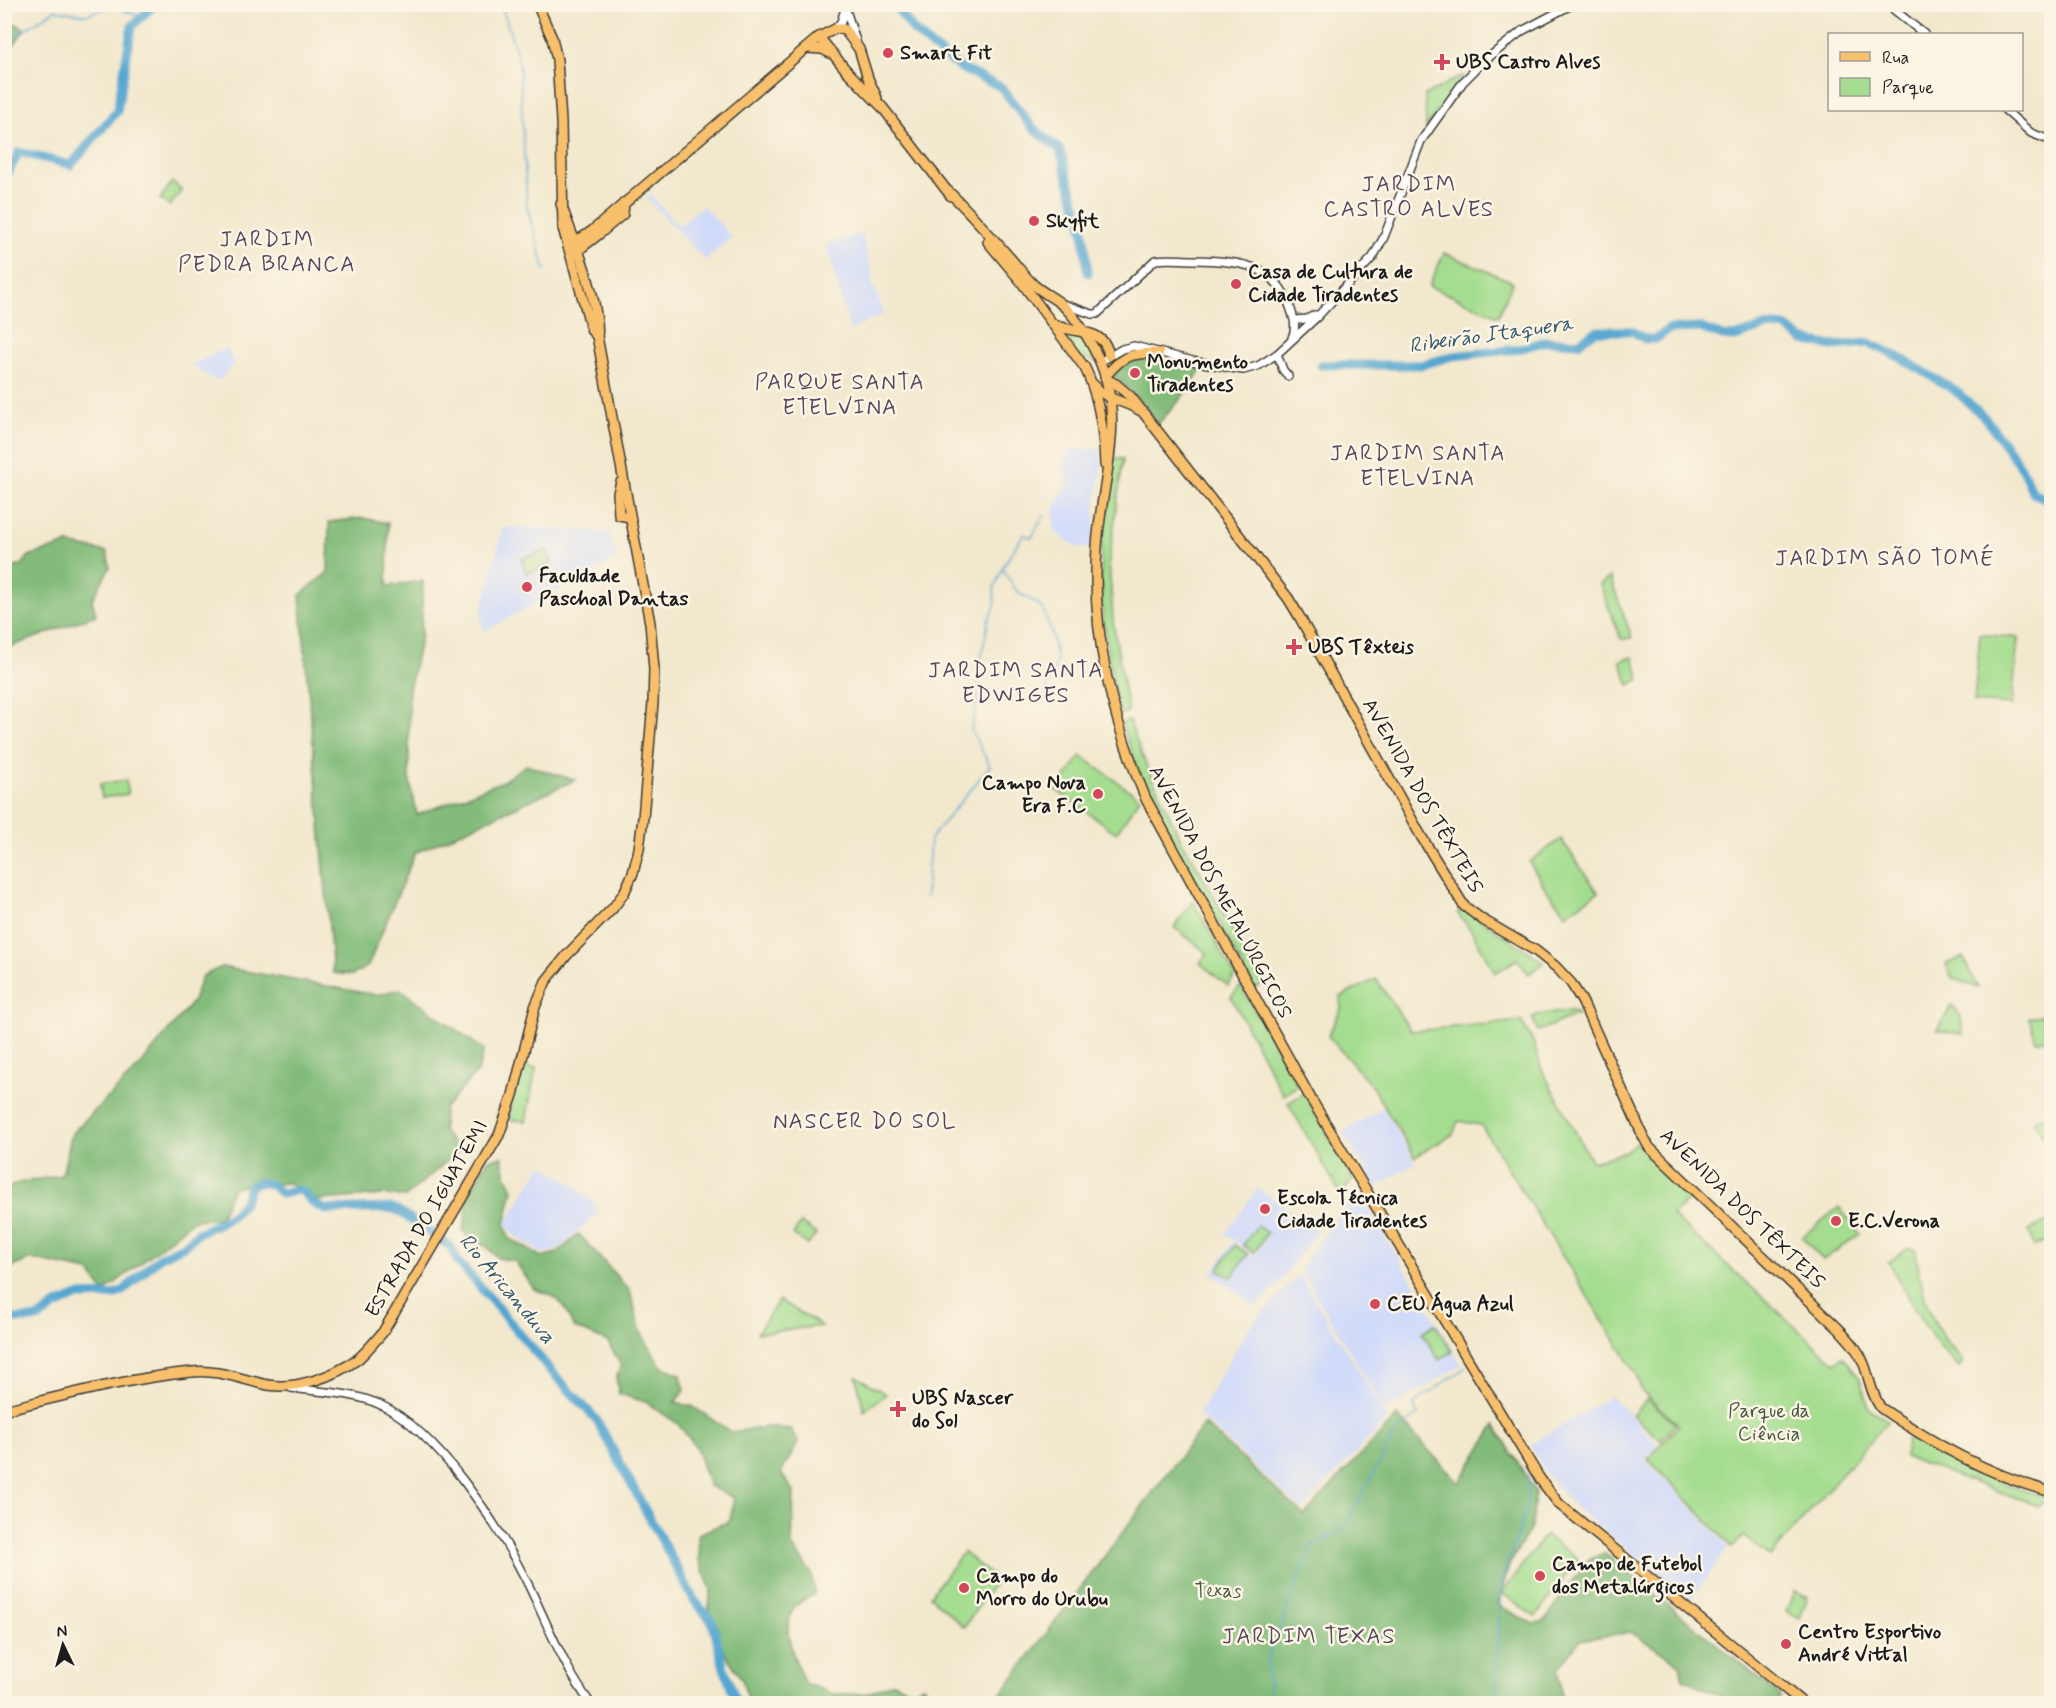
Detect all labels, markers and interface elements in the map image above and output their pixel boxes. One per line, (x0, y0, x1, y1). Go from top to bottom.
legend (1828, 33, 2023, 111)
place label: Smart Fit (900, 40, 993, 67)
marker: Smart Fit (881, 46, 895, 60)
text: Rua (1882, 46, 1909, 70)
place label: UBS Castro Alves (1456, 49, 1600, 76)
marker: UBS Castro Alves (1433, 53, 1451, 71)
text: Parque (1882, 76, 1934, 100)
district label: JARDIM CASTRO ALVES (1324, 171, 1494, 224)
place label: Skyfit (1046, 208, 1100, 235)
marker: Skyfit (1027, 214, 1041, 228)
district label: JARDIM PEDRA BRANCA (178, 226, 356, 279)
place label: Casa de Cultura de Cidade Tiradentes (1248, 259, 1413, 309)
marker: Casa de Cultura de Cidade Tiradentes (1229, 277, 1243, 291)
water label: Ribeirão Itaquera (1407, 309, 1576, 360)
place label: Monumento Tiradentes (1147, 349, 1249, 399)
marker: Monumento Tiradentes (1128, 366, 1142, 380)
district label: PARQUE SANTA ETELVINA (755, 369, 925, 422)
district label: JARDIM SANTA ETELVINA (1330, 440, 1506, 493)
district label: JARDIM SÃO TOMÉ (1775, 544, 1995, 573)
place label: Faculdade Paschoal Dantas (539, 563, 688, 613)
marker: Faculdade Paschoal Dantas (520, 580, 534, 594)
place label: UBS Têxteis (1308, 634, 1414, 661)
marker: UBS Têxteis (1285, 638, 1303, 656)
district label: JARDIM SANTA EDWIGES (928, 657, 1104, 710)
street label: AVENIDA DOS TÊXTEIS (1355, 694, 1489, 898)
street label: AVENIDA DOS METALÚRGICOS (1142, 761, 1298, 1023)
place label: Campo Nova Era F.C (982, 770, 1087, 820)
marker: Campo Nova Era F.C (1091, 787, 1105, 801)
district label: NASCER DO SOL (773, 1108, 957, 1136)
street label: ESTRADA DO IGUATEMI (359, 1115, 495, 1323)
street label: AVENIDA DOS TÊXTEIS (1653, 1123, 1831, 1295)
place label: Escola Técnica Cidade Tiradentes (1277, 1185, 1427, 1235)
marker: Escola Técnica Cidade Tiradentes (1258, 1202, 1272, 1216)
place label: E.C.Verona (1848, 1208, 1940, 1235)
marker: E.C.Verona (1829, 1214, 1843, 1228)
water label: Rio Aricanduva (452, 1228, 562, 1350)
place label: CEU Água Azul (1387, 1291, 1514, 1318)
marker: CEU Água Azul (1368, 1297, 1382, 1311)
place label: UBS Nascer do Sol (912, 1385, 1014, 1435)
park label: Parque da Ciência (1728, 1398, 1810, 1448)
marker: UBS Nascer do Sol (889, 1400, 907, 1418)
place label: Campo de Futebol dos Metalúrgicos (1552, 1551, 1702, 1603)
place label: Campo do Morro do Urubu (976, 1563, 1108, 1613)
marker: Campo de Futebol dos Metalúrgicos (1533, 1569, 1547, 1583)
park label: Texas (1194, 1578, 1242, 1605)
marker: Campo do Morro do Urubu (957, 1581, 971, 1595)
north arrow (33, 1615, 93, 1675)
place label: Centro Esportivo André Vittal (1798, 1619, 1942, 1669)
text: N (56, 1621, 68, 1642)
district label: JARDIM TEXAS (1222, 1623, 1396, 1651)
marker: Centro Esportivo André Vittal (1779, 1637, 1793, 1651)

